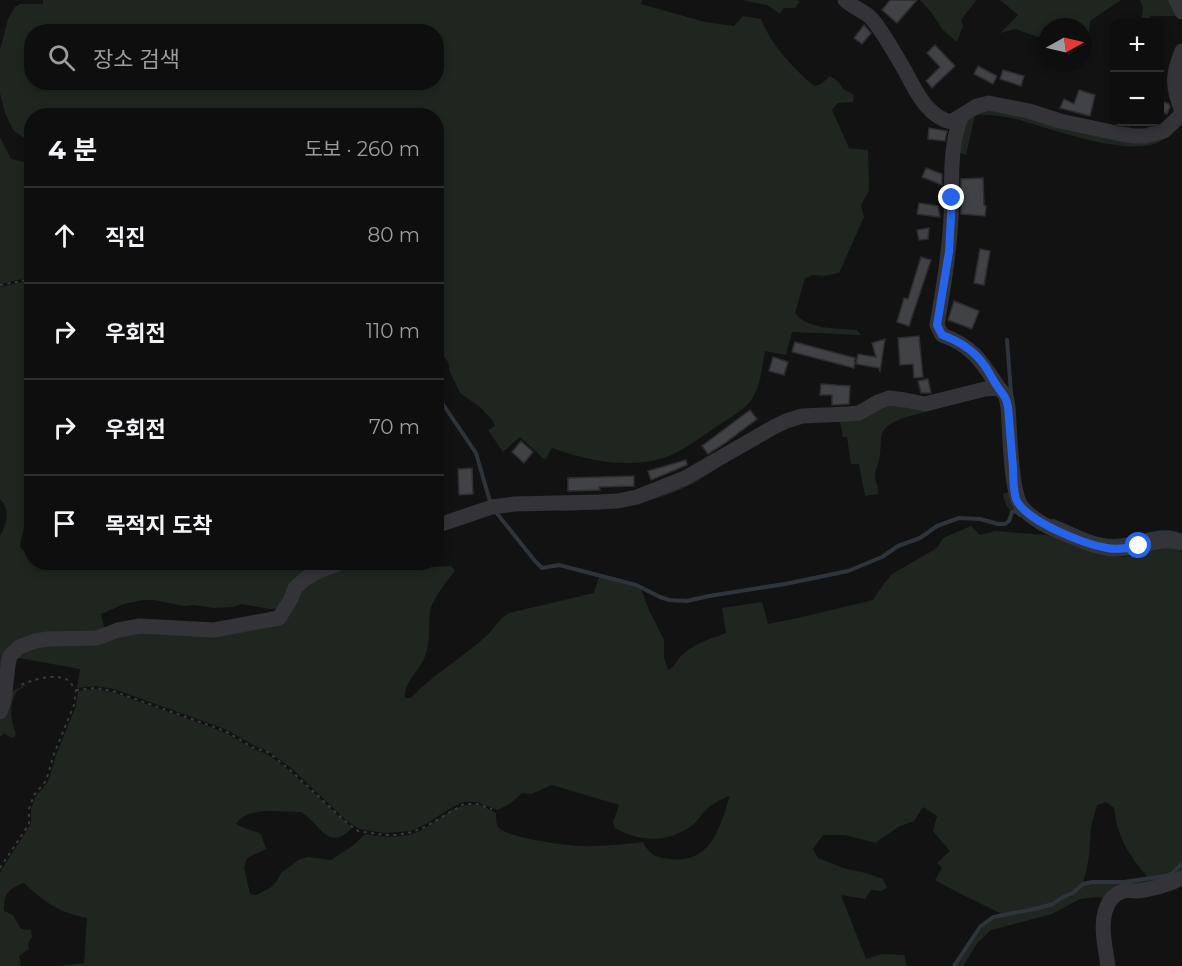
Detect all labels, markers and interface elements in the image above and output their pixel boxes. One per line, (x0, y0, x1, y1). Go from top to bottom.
north arrow (1038, 18, 1092, 72)
map controls (1110, 18, 1164, 126)
button: + (1110, 18, 1164, 72)
search box (24, 24, 444, 90)
icon: search (45, 41, 78, 74)
text: 장소 검색 (93, 46, 180, 73)
button: − (1110, 72, 1164, 126)
text: 4 분 (48, 134, 97, 166)
text: 도보 · 260 m (304, 137, 420, 161)
route end (938, 184, 964, 210)
icon: ahead (48, 219, 81, 252)
text: 80 m (368, 223, 420, 247)
text: 직진 (105, 224, 145, 251)
icon: right (48, 315, 81, 348)
text: 110 m (366, 319, 420, 343)
text: 우회전 (105, 320, 166, 347)
icon: right (48, 411, 81, 444)
text: 70 m (369, 415, 420, 439)
text: 우회전 (105, 416, 166, 443)
icon: arrive (48, 507, 81, 540)
text: 목적지 도착 (105, 512, 212, 539)
route start (1125, 532, 1151, 558)

